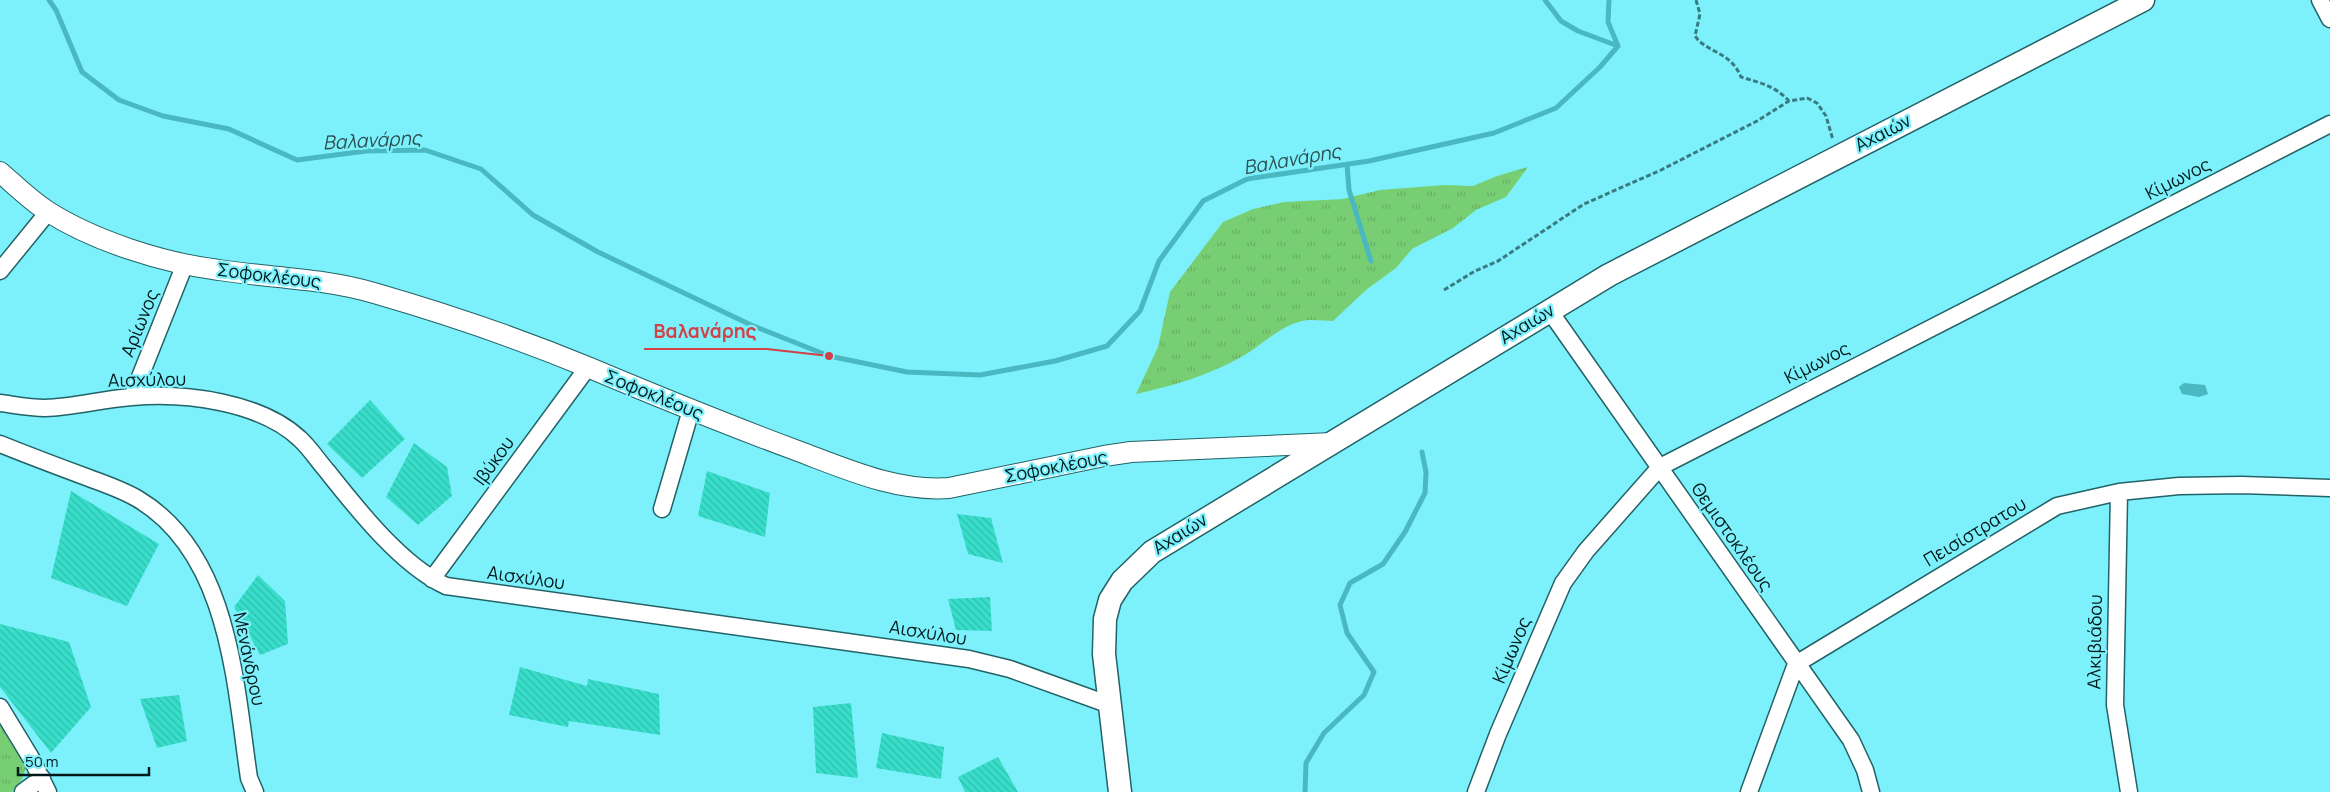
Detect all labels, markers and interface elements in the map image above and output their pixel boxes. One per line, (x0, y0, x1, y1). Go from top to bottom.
street label: Αχαιών (1850, 108, 1915, 156)
water label: Βαλανάρης (322, 124, 423, 156)
water label: Βαλανάρης (1241, 137, 1344, 180)
street label: Κίμωνος (2141, 151, 2214, 205)
street label: Σοφοκλέους (216, 257, 322, 293)
street label: Αρίωνος (115, 285, 164, 360)
street label: Αχαιών (1495, 297, 1558, 349)
callout: Βαλανάρης (644, 315, 767, 349)
text: Βαλανάρης (654, 318, 757, 344)
street label: Κίμωνος (1780, 335, 1853, 389)
street label: Σοφοκλέους (601, 363, 707, 425)
street label: Αισχύλου (108, 366, 186, 392)
street label: Ιβύκου (467, 431, 519, 490)
street label: Σοφοκλέους (1002, 444, 1109, 488)
street label: Θεμιστοκλέους (1687, 477, 1779, 595)
street label: Πεισίστρατου (1919, 491, 2030, 571)
street label: Αχαιών (1148, 507, 1211, 559)
street label: Αισχύλου (486, 560, 567, 594)
street label: Αλκιβιάδου (2081, 594, 2107, 690)
street label: Μενάνδρου (228, 610, 272, 708)
street label: Κίμωνος (1486, 613, 1536, 687)
street label: Αισχύλου (888, 614, 969, 650)
scale bar (18, 744, 149, 776)
text: 50 m (25, 751, 59, 772)

